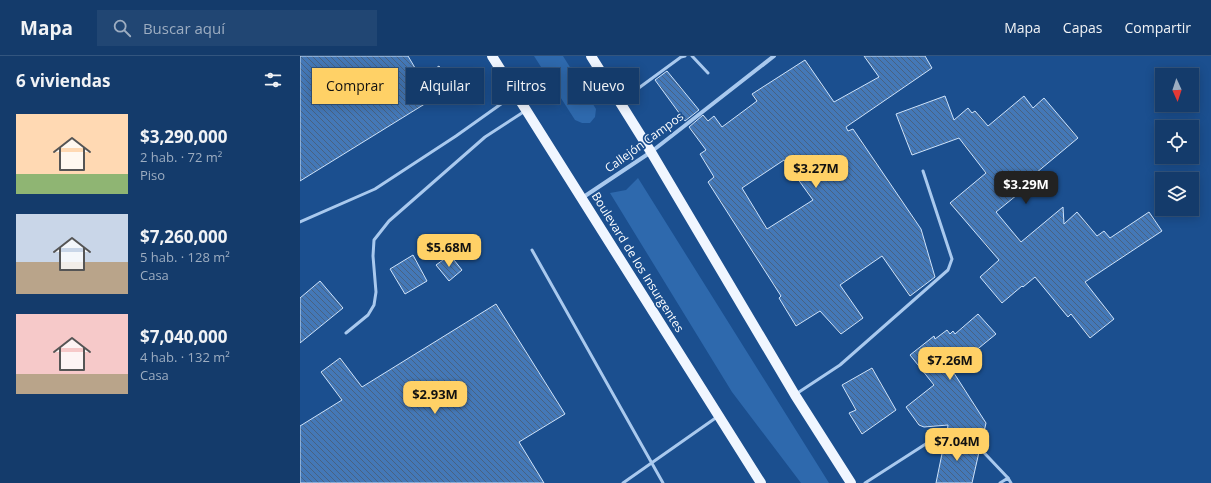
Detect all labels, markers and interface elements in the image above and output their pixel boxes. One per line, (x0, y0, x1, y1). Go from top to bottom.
search box (97, 10, 377, 46)
text: Mapa (20, 15, 73, 41)
icon: search (111, 17, 133, 39)
text: Buscar aquí (143, 18, 225, 38)
text: Mapa (1004, 18, 1041, 37)
text: Capas (1063, 18, 1102, 37)
text: Compartir (1124, 18, 1191, 37)
chip: Comprar (312, 68, 398, 104)
chip: Alquilar (406, 68, 484, 104)
chip: Filtros (492, 68, 560, 104)
chip: Nuevo (568, 68, 639, 104)
north arrow (1155, 68, 1199, 112)
map controls (1155, 68, 1199, 216)
text: 6 viviendas (16, 69, 111, 92)
icon: filters (262, 69, 284, 91)
street label: Callejón Campos (601, 108, 687, 176)
button: locate (1155, 120, 1199, 164)
text: $3,290,000 (140, 125, 227, 148)
icon: home (48, 130, 96, 178)
text: 2 hab. · 72 m² (140, 148, 222, 166)
pin: $3.27M (783, 155, 849, 189)
text: $3.27M (793, 159, 839, 177)
text: Piso (140, 166, 165, 184)
pin: $3.29M (993, 171, 1059, 205)
button: layers (1155, 172, 1199, 216)
text: $3.29M (1003, 175, 1049, 193)
street label: Boulevard de los Insurgentes (588, 189, 688, 336)
text: $7,260,000 (140, 225, 227, 248)
icon: home (48, 230, 96, 278)
pin: $5.68M (416, 234, 482, 268)
text: $5.68M (426, 238, 472, 256)
text: 5 hab. · 128 m² (140, 248, 230, 266)
text: Casa (140, 266, 169, 284)
text: $7,040,000 (140, 325, 227, 348)
icon: home (48, 330, 96, 378)
pin: $7.26M (917, 347, 983, 381)
text: 4 hab. · 132 m² (140, 348, 230, 366)
text: $7.26M (927, 351, 973, 369)
text: Casa (140, 366, 169, 384)
pin: $2.93M (402, 381, 468, 415)
text: $2.93M (412, 385, 458, 403)
pin: $7.04M (924, 428, 990, 462)
text: $7.04M (934, 432, 980, 450)

